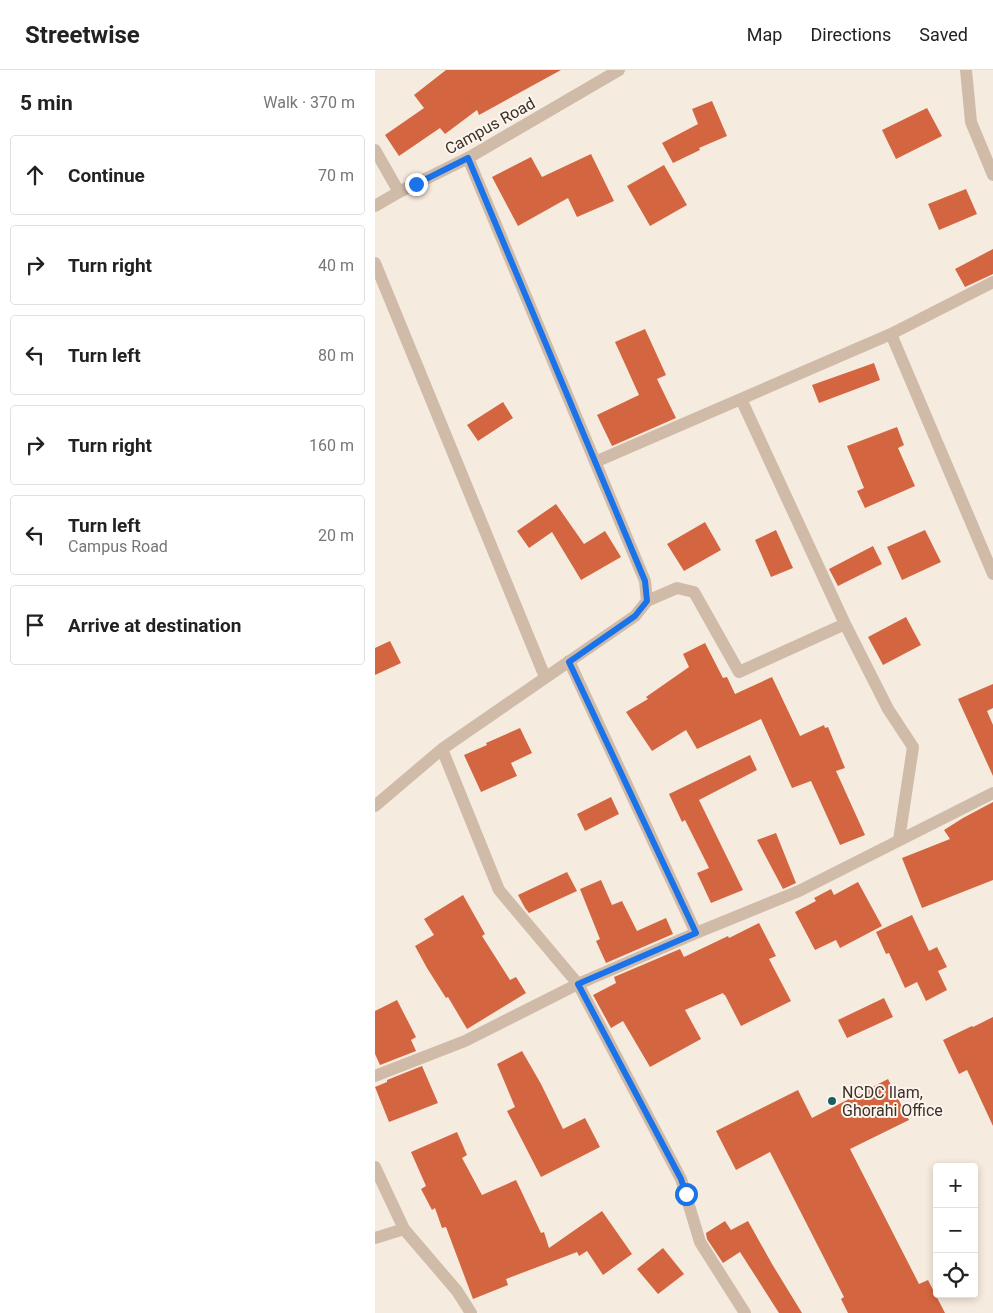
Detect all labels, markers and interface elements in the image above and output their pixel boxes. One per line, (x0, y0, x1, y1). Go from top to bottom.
text: Streetwise (25, 21, 140, 49)
text: Map (747, 24, 782, 45)
text: Directions (810, 24, 891, 45)
text: Saved (919, 24, 968, 45)
text: 5 min (20, 91, 73, 115)
text: Walk · 370 m (263, 93, 355, 112)
street label: Campus Road (442, 93, 538, 159)
icon: ahead (21, 161, 49, 189)
text: Continue (68, 164, 145, 187)
text: 70 m (318, 166, 354, 185)
route end (405, 173, 428, 196)
icon: right (21, 251, 49, 279)
text: Turn right (68, 254, 152, 277)
text: 40 m (318, 256, 354, 275)
icon: left (21, 341, 49, 369)
text: Turn left (68, 344, 141, 367)
text: 80 m (318, 346, 354, 365)
icon: right (21, 431, 49, 459)
text: Turn right (68, 434, 152, 457)
text: 160 m (309, 436, 354, 455)
text: Turn left (68, 514, 141, 537)
icon: left (21, 521, 49, 549)
text: 20 m (318, 526, 354, 545)
text: Campus Road (68, 537, 168, 556)
icon: arrive (21, 611, 49, 639)
text: Arrive at destination (68, 614, 241, 637)
place label: NCDC Ilam, Ghorahi Office (842, 1083, 943, 1120)
marker: NCDC Ilam, Ghorahi Office (826, 1095, 838, 1107)
map controls (933, 1163, 978, 1298)
button: + (933, 1163, 978, 1208)
route start (675, 1183, 698, 1206)
button: − (933, 1208, 978, 1253)
button: locate (933, 1253, 978, 1298)

